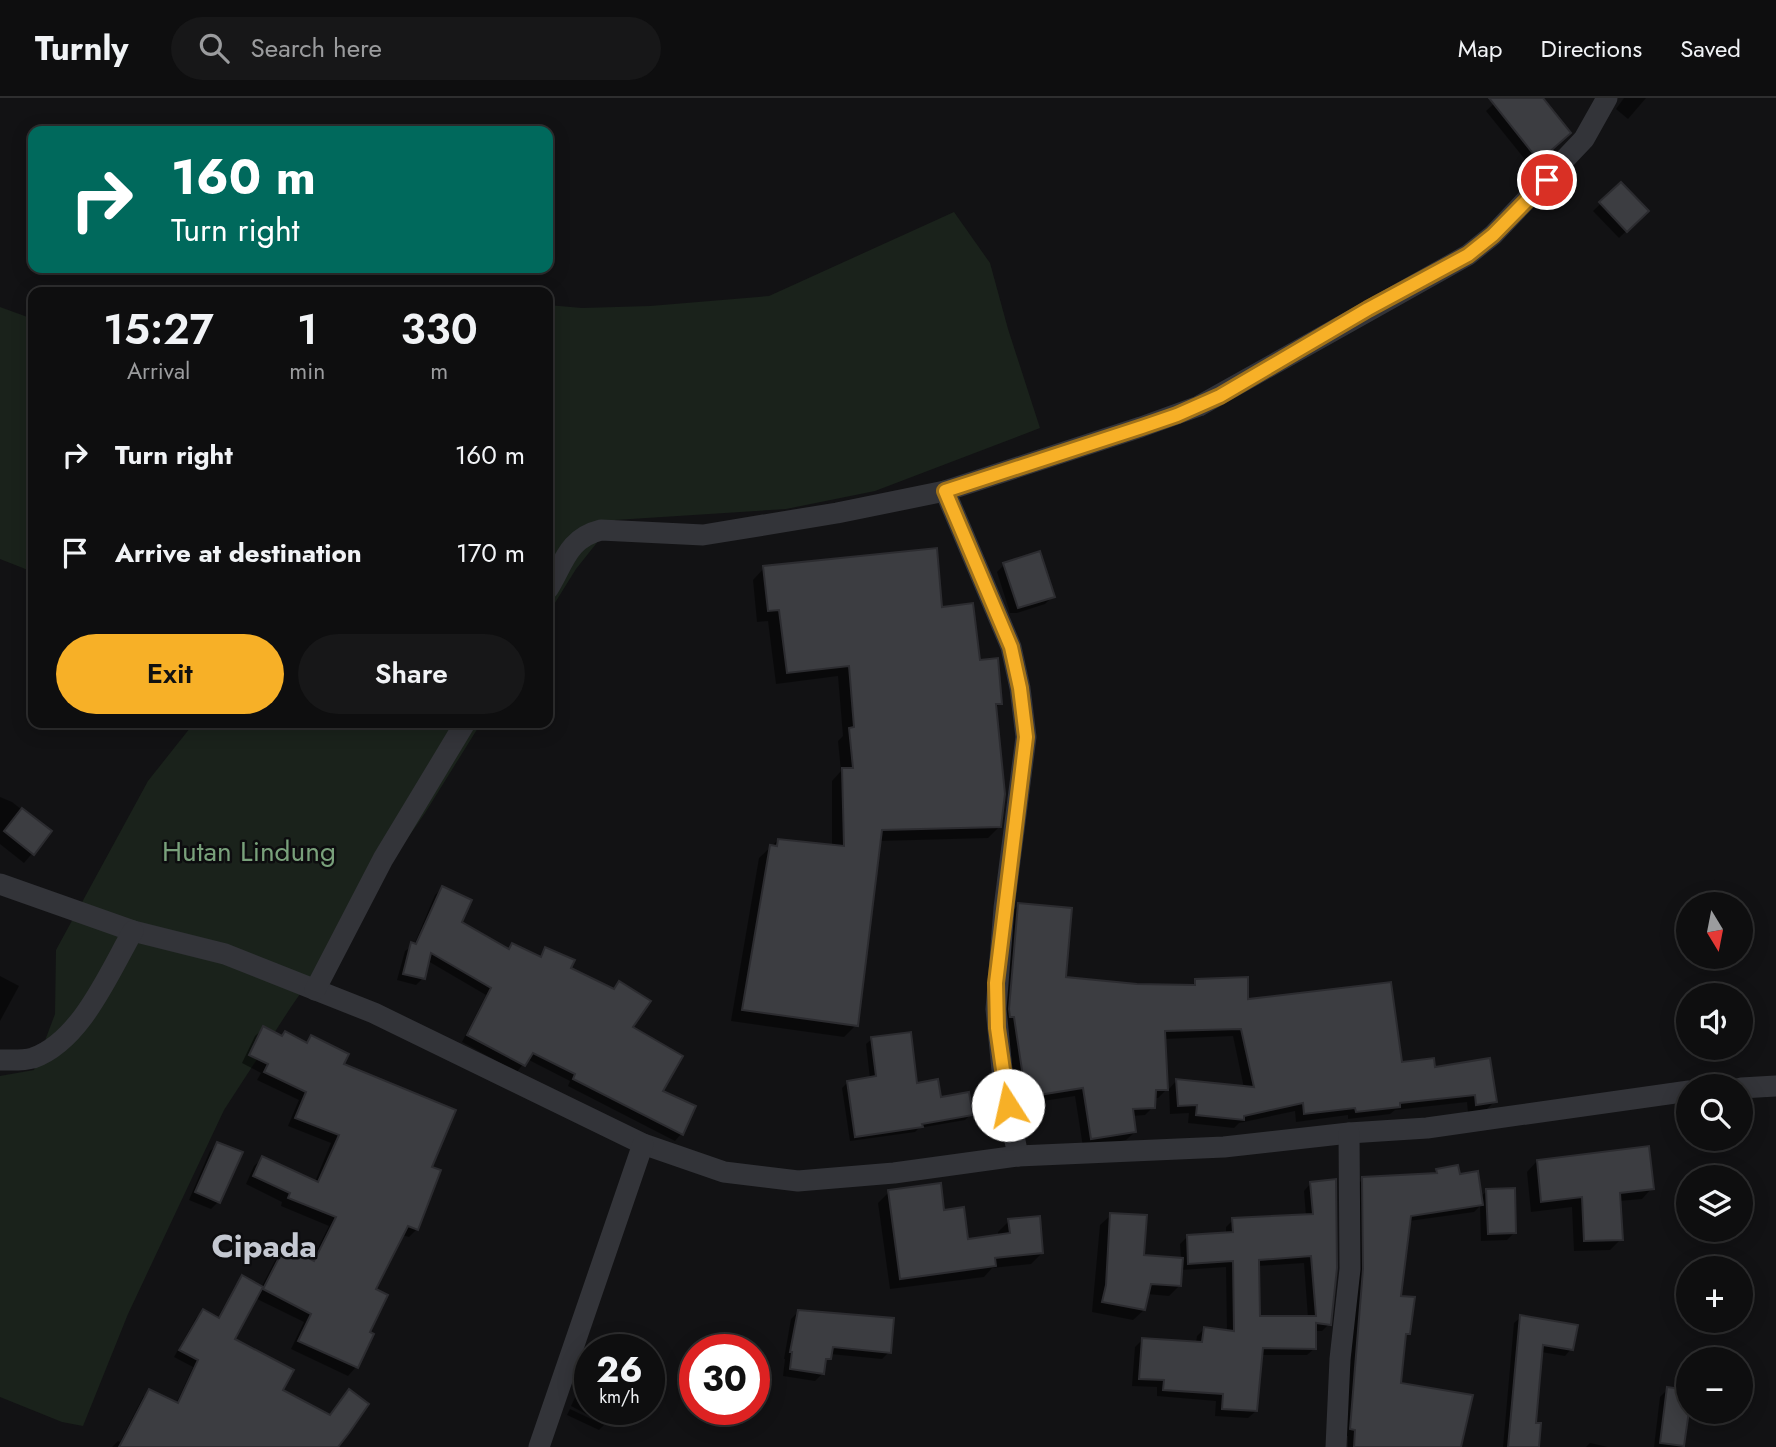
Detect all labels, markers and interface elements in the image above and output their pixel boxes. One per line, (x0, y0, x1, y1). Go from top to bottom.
search box (171, 17, 661, 80)
text: Turnly (35, 25, 129, 72)
icon: search (195, 29, 233, 67)
text: Search here (251, 29, 382, 67)
text: Map (1458, 31, 1503, 66)
text: Directions (1541, 31, 1642, 66)
text: Saved (1680, 31, 1741, 66)
text: 160 m (171, 142, 316, 212)
pin (1517, 150, 1577, 210)
icon: right (56, 154, 147, 245)
icon: arrive (1528, 161, 1566, 199)
text: Turn right (171, 207, 300, 253)
text: 15:27 (103, 299, 214, 360)
text: 1 (297, 299, 318, 360)
text: 330 (401, 299, 478, 360)
text: Arrival (127, 354, 190, 388)
text: min (289, 354, 325, 388)
text: m (430, 354, 448, 388)
icon: right (56, 436, 94, 474)
text: Turn right (115, 436, 233, 474)
text: 160 m (455, 436, 525, 474)
icon: arrive (56, 534, 94, 572)
text: Arrive at destination (115, 534, 362, 572)
text: 170 m (456, 534, 525, 572)
button: Exit (56, 634, 284, 714)
button: Share (298, 634, 525, 714)
park label: Hutan Lindung (162, 831, 336, 872)
north arrow (1676, 892, 1754, 970)
map controls (1676, 892, 1753, 1424)
button: sound (1676, 983, 1753, 1060)
position arrow (971, 1068, 1045, 1142)
button: search (1676, 1074, 1753, 1151)
button: layers (1676, 1165, 1753, 1242)
district label: Cipada (211, 1223, 317, 1269)
button: + (1676, 1256, 1753, 1333)
speed limit sign: 30 (679, 1334, 770, 1425)
text: 26 (596, 1345, 643, 1395)
button: − (1676, 1347, 1753, 1424)
text: km/h (599, 1384, 640, 1410)

